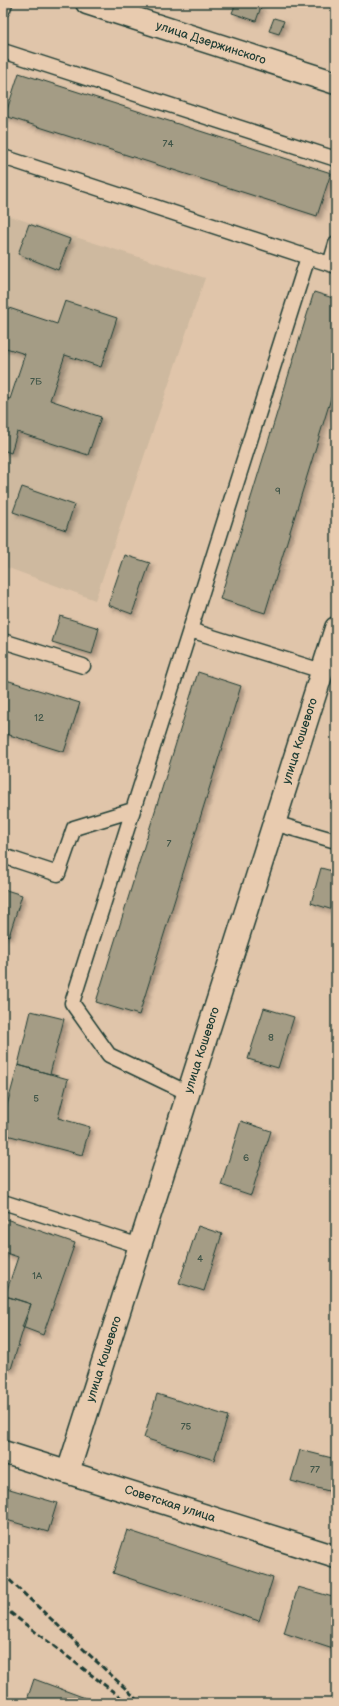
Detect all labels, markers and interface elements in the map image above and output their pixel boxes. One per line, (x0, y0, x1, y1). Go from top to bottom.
street label: улица Дзержинского (154, 18, 268, 68)
house number: 74 (162, 138, 174, 150)
house number: 7Б (30, 376, 42, 388)
house number: 9 (275, 485, 281, 497)
street label: улица Кошевого (279, 696, 321, 786)
house number: 12 (34, 712, 44, 724)
house number: 7 (167, 838, 172, 850)
street label: улица Кошевого (181, 1005, 223, 1095)
house number: 8 (268, 1032, 274, 1044)
house number: 5 (33, 1093, 39, 1105)
house number: 6 (243, 1152, 249, 1164)
house number: 4 (197, 1253, 203, 1265)
house number: 1А (32, 1270, 43, 1282)
street label: улица Кошевого (83, 1314, 125, 1404)
house number: 75 (181, 1421, 192, 1433)
house number: 77 (310, 1464, 320, 1476)
street label: Советская улица (123, 1482, 217, 1526)

